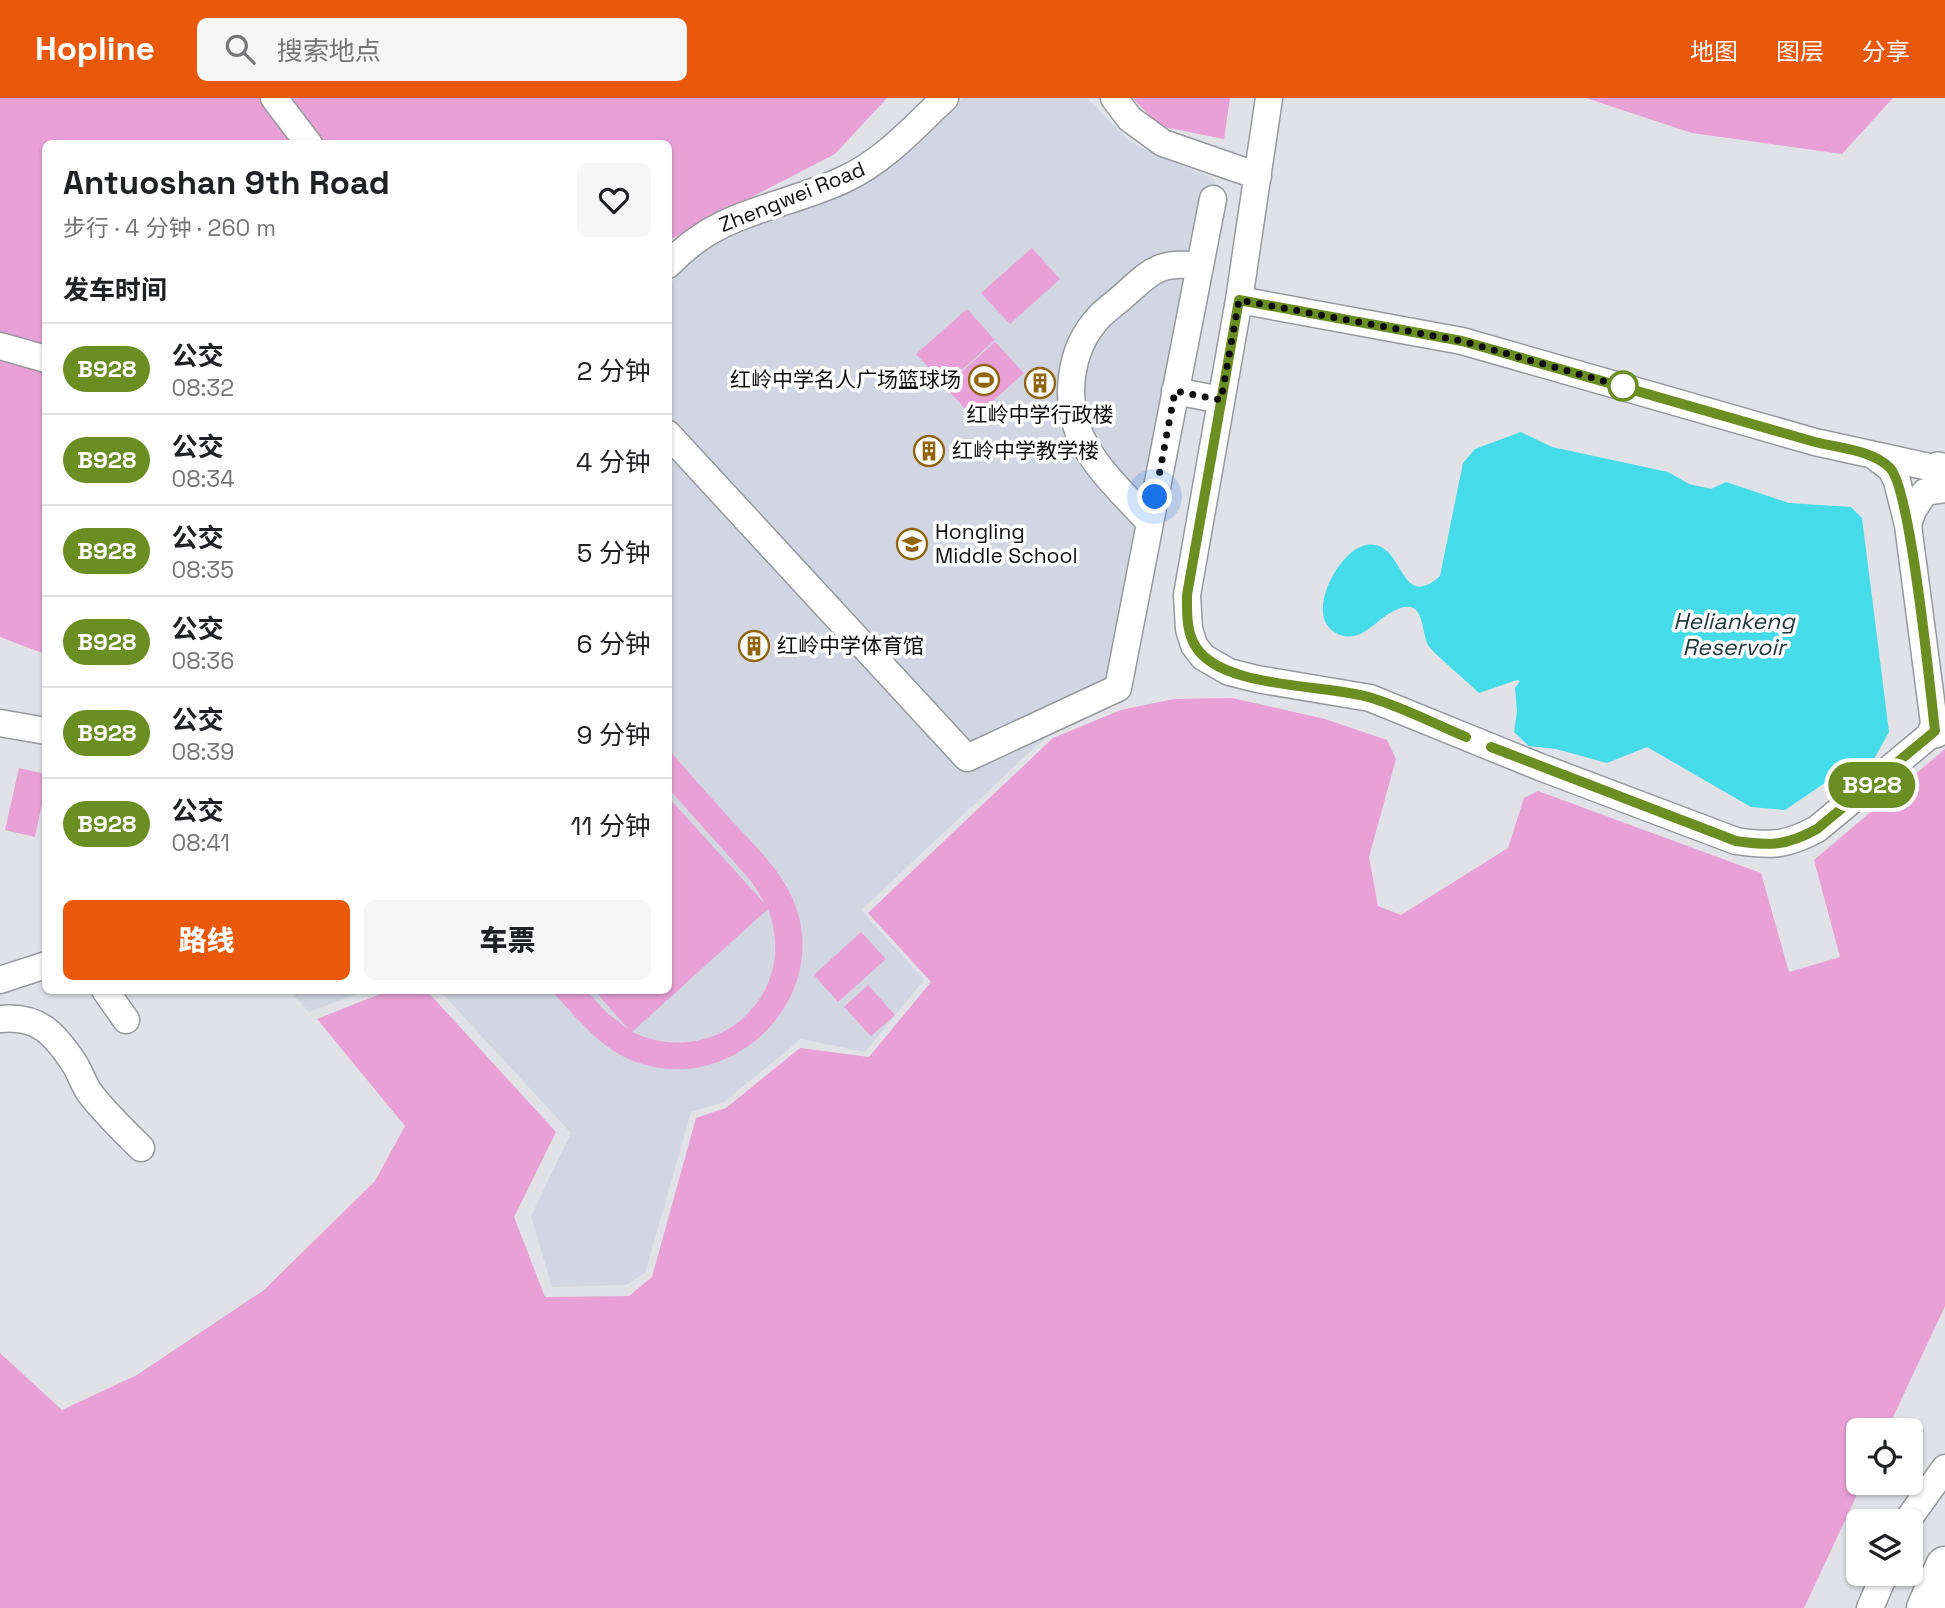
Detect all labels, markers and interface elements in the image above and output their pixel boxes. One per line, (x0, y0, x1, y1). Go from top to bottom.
search box (197, 18, 687, 81)
text: Hopline (35, 28, 155, 70)
icon: search (221, 30, 259, 68)
text: 搜索地点 (277, 34, 381, 68)
text: 地图 (1690, 36, 1738, 67)
text: 图层 (1776, 36, 1824, 67)
text: 分享 (1862, 36, 1910, 67)
street label: Zhengwei Road (715, 155, 869, 238)
text: Antuoshan 9th Road (63, 162, 390, 204)
button: heart (577, 163, 651, 237)
text: 步行 · 4 分钟 · 260 m (63, 213, 276, 243)
text: 发车时间 (63, 273, 167, 307)
text: 公交 (171, 339, 223, 373)
text: B928 (77, 353, 136, 384)
text: 2 分钟 (577, 354, 651, 388)
sports icon: 红岭中学名人广场篮球场 (967, 363, 1001, 397)
place label: 红岭中学名人广场篮球场 (730, 366, 961, 393)
building icon: 红岭中学行政楼 (1023, 366, 1057, 400)
unlabelled marker (1608, 371, 1638, 401)
text: 08:32 (171, 373, 234, 403)
place label: 红岭中学行政楼 (967, 401, 1114, 428)
text: 公交 (171, 430, 223, 464)
building icon: 红岭中学教学楼 (912, 434, 946, 468)
place label: 红岭中学教学楼 (952, 437, 1099, 464)
text: B928 (77, 444, 136, 475)
text: 4 分钟 (576, 445, 651, 479)
text: 08:34 (171, 464, 235, 494)
your location (1137, 479, 1172, 514)
place label: Hongling Middle School (935, 518, 1078, 569)
text: 公交 (171, 521, 223, 555)
school or university icon: Hongling Middle School (895, 527, 929, 561)
text: B928 (77, 535, 136, 566)
text: 5 分钟 (577, 536, 651, 570)
text: 08:35 (171, 555, 234, 585)
water label: Heliankeng Reservoir (1673, 606, 1796, 662)
text: 公交 (171, 612, 223, 646)
text: B928 (77, 626, 136, 657)
text: 6 分钟 (576, 627, 651, 661)
building icon: 红岭中学体育馆 (737, 629, 771, 663)
place label: 红岭中学体育馆 (777, 632, 924, 659)
text: 08:36 (171, 646, 234, 676)
text: 公交 (171, 703, 223, 737)
text: B928 (77, 717, 136, 748)
text: 9 分钟 (576, 718, 651, 752)
text: 08:39 (171, 737, 234, 767)
line badge: B928 (1823, 762, 1921, 808)
text: B928 (1842, 769, 1902, 800)
text: 公交 (171, 794, 223, 828)
text: B928 (77, 808, 136, 839)
text: 11 分钟 (571, 809, 651, 843)
text: 08:41 (171, 828, 230, 858)
button: 路线 (63, 900, 350, 980)
button: 车票 (364, 900, 651, 980)
map controls (1846, 1418, 1923, 1586)
button: locate (1846, 1418, 1923, 1495)
button: layers (1846, 1509, 1923, 1586)

